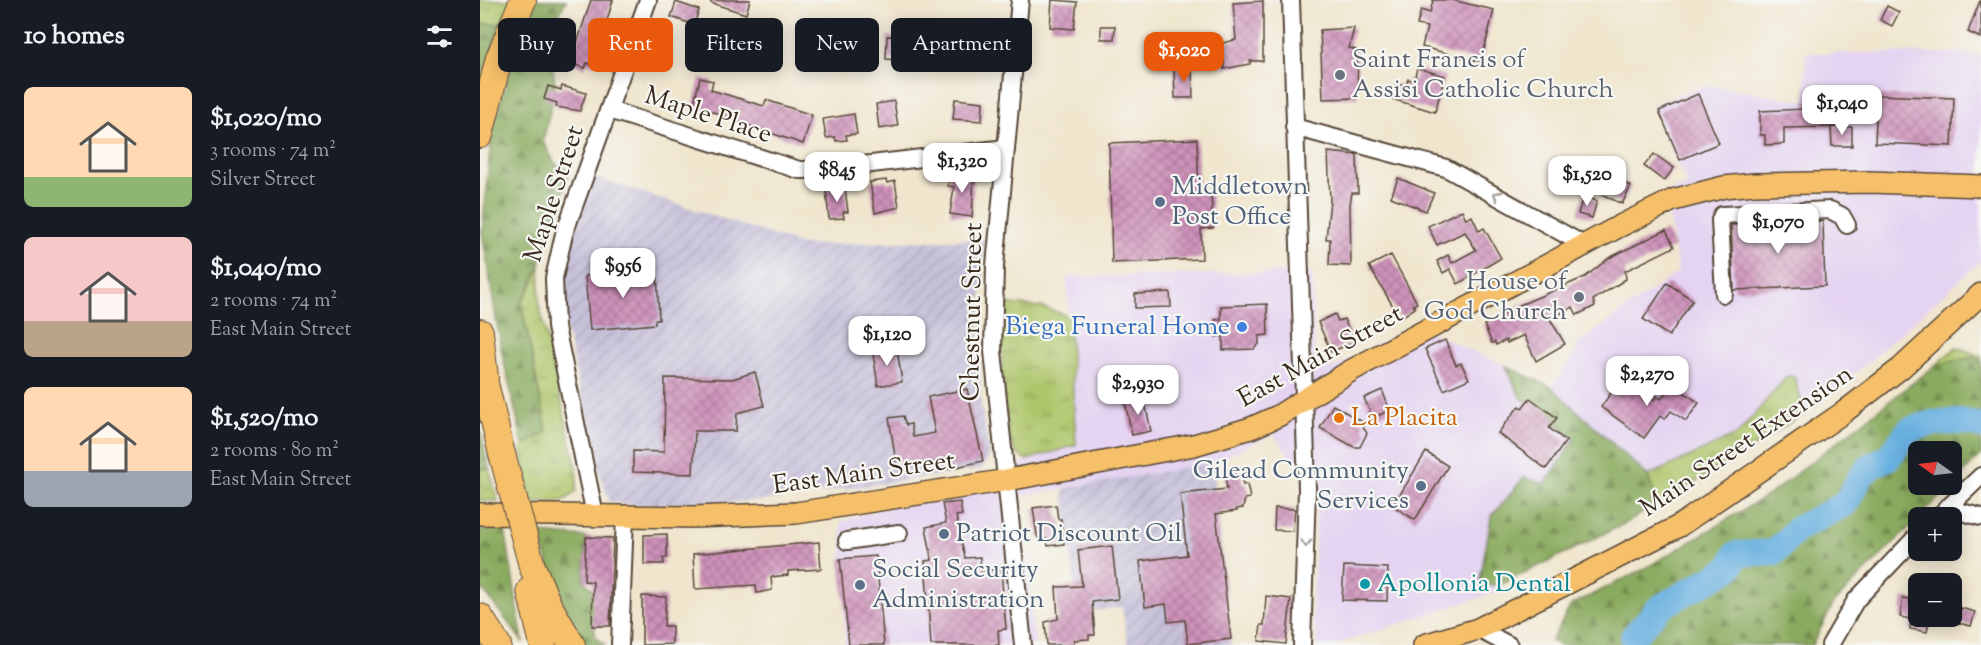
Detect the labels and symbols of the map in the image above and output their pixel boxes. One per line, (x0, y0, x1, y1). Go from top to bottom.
pin: $1,020 (1135, 32, 1233, 83)
place label: Saint Francis of Assisi Catholic Church (1352, 42, 1614, 109)
marker: Saint Francis of Assisi Catholic Church (1333, 68, 1347, 82)
street label: Maple Place (640, 78, 776, 154)
pin: $1,040 (1793, 85, 1891, 136)
street label: Maple Street (516, 121, 595, 267)
pin: $1,320 (913, 143, 1011, 194)
pin: $845 (801, 152, 873, 203)
pin: $1,520 (1538, 156, 1636, 207)
place label: Middletown Post Office (1172, 169, 1308, 236)
one-way arrow (1493, 191, 1503, 202)
marker: Middletown Post Office (1153, 195, 1167, 209)
pin: $1,070 (1729, 204, 1827, 255)
street label: Chestnut Street (953, 222, 993, 402)
pin: $956 (587, 248, 659, 299)
place label: House of God Church (1424, 264, 1568, 331)
marker: House of God Church (1572, 290, 1586, 304)
street label: East Main Street (1232, 296, 1410, 418)
place label: Biega Funeral Home (1005, 309, 1230, 346)
pin: $1,120 (838, 316, 936, 367)
marker: Biega Funeral Home (1235, 320, 1249, 334)
pin: $2,270 (1598, 356, 1696, 407)
street label: Main Street Extension (1633, 357, 1861, 527)
pin: $2,930 (1089, 365, 1187, 416)
place label: La Placita (1351, 400, 1458, 437)
marker: La Placita (1332, 411, 1346, 425)
north arrow (1908, 441, 1962, 495)
street label: East Main Street (770, 443, 958, 505)
place label: Gilead Community Services (1193, 453, 1409, 520)
marker: Gilead Community Services (1414, 479, 1428, 493)
place label: Patriot Discount Oil (956, 516, 1182, 553)
marker: Patriot Discount Oil (937, 527, 951, 541)
one-way arrow (1300, 539, 1312, 548)
place label: Social Security Administration (872, 552, 1044, 619)
place label: Apollonia Dental (1377, 566, 1571, 603)
marker: Apollonia Dental (1358, 577, 1372, 591)
marker: Social Security Administration (853, 578, 867, 592)

